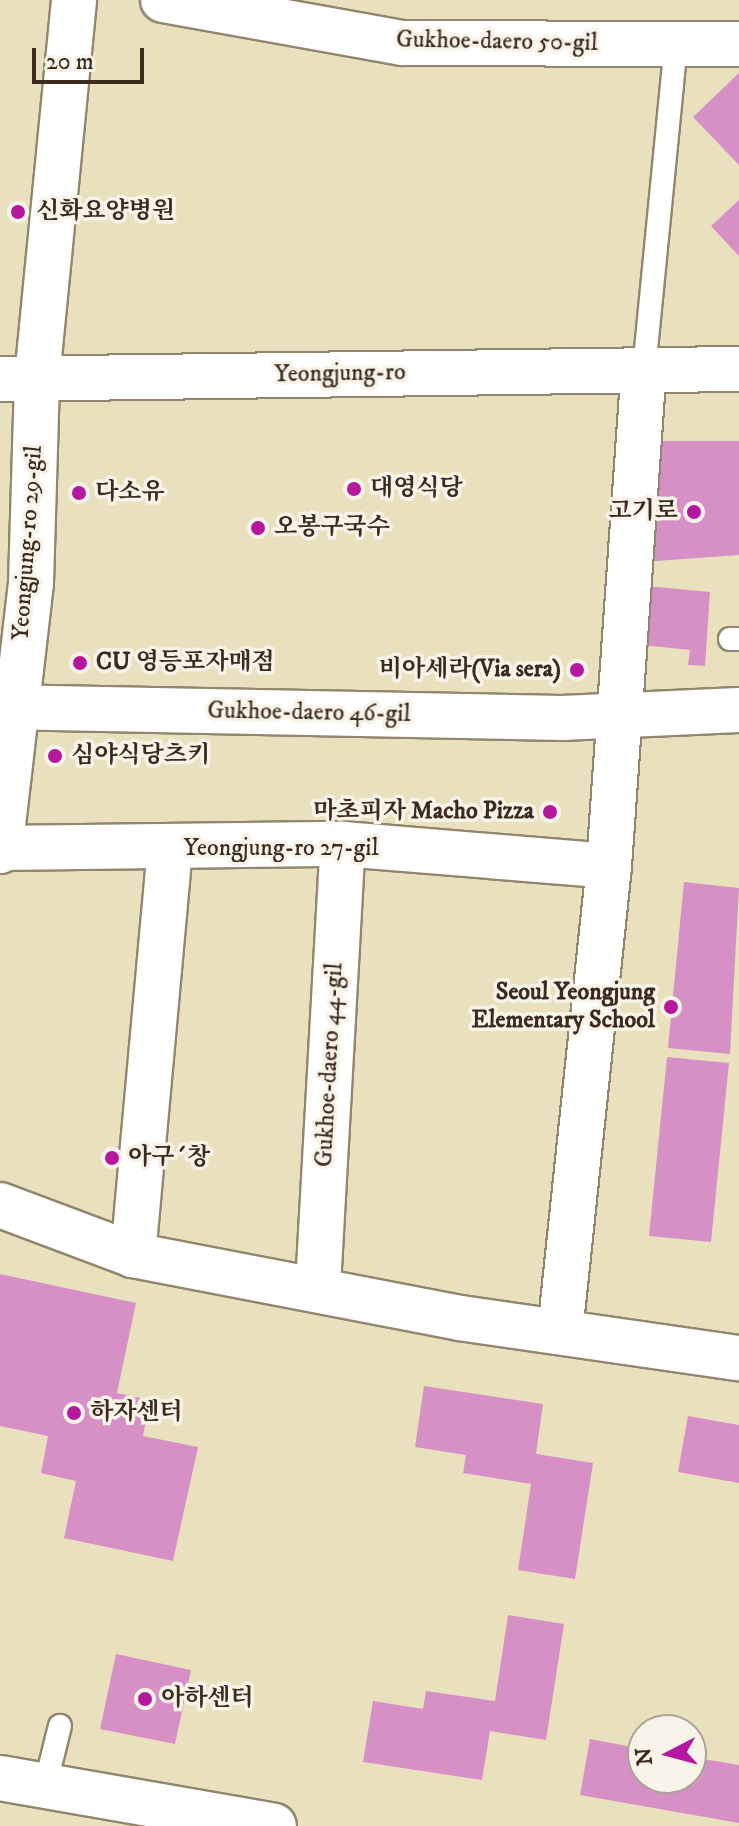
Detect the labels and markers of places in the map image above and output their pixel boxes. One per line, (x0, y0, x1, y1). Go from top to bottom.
place label: 신화요양병원 (36, 198, 175, 226)
marker: 신화요양병원 (7, 201, 29, 223)
place label: 대영식당 (370, 475, 463, 503)
place label: 다소유 (95, 479, 165, 507)
marker: 대영식당 (345, 480, 363, 498)
marker: 다소유 (70, 484, 88, 502)
place label: 고기로 (608, 498, 678, 526)
marker: 고기로 (685, 503, 703, 521)
place label: 오봉구국수 (274, 514, 390, 542)
marker: 오봉구국수 (249, 519, 267, 537)
place label: CU 영등포자매점 (96, 649, 275, 677)
marker: CU 영등포자매점 (71, 654, 89, 672)
place label: 비아세라(Via sera) (379, 656, 561, 684)
marker: 비아세라(Via sera) (568, 661, 586, 679)
place label: 심야식당츠키 (71, 742, 210, 770)
marker: 심야식당츠키 (46, 747, 64, 765)
place label: 마초피자 Macho Pizza (313, 798, 534, 826)
marker: 마초피자 Macho Pizza (541, 803, 559, 821)
place label: Seoul Yeongjung Elementary School (471, 979, 655, 1035)
marker: Seoul Yeongjung Elementary School (662, 998, 680, 1016)
place label: 아구´창 (128, 1144, 210, 1172)
marker: 아구´창 (103, 1149, 121, 1167)
place label: 하자센터 (90, 1399, 183, 1427)
marker: 하자센터 (65, 1404, 83, 1422)
place label: 아하센터 (161, 1685, 254, 1713)
marker: 아하센터 (136, 1690, 154, 1708)

